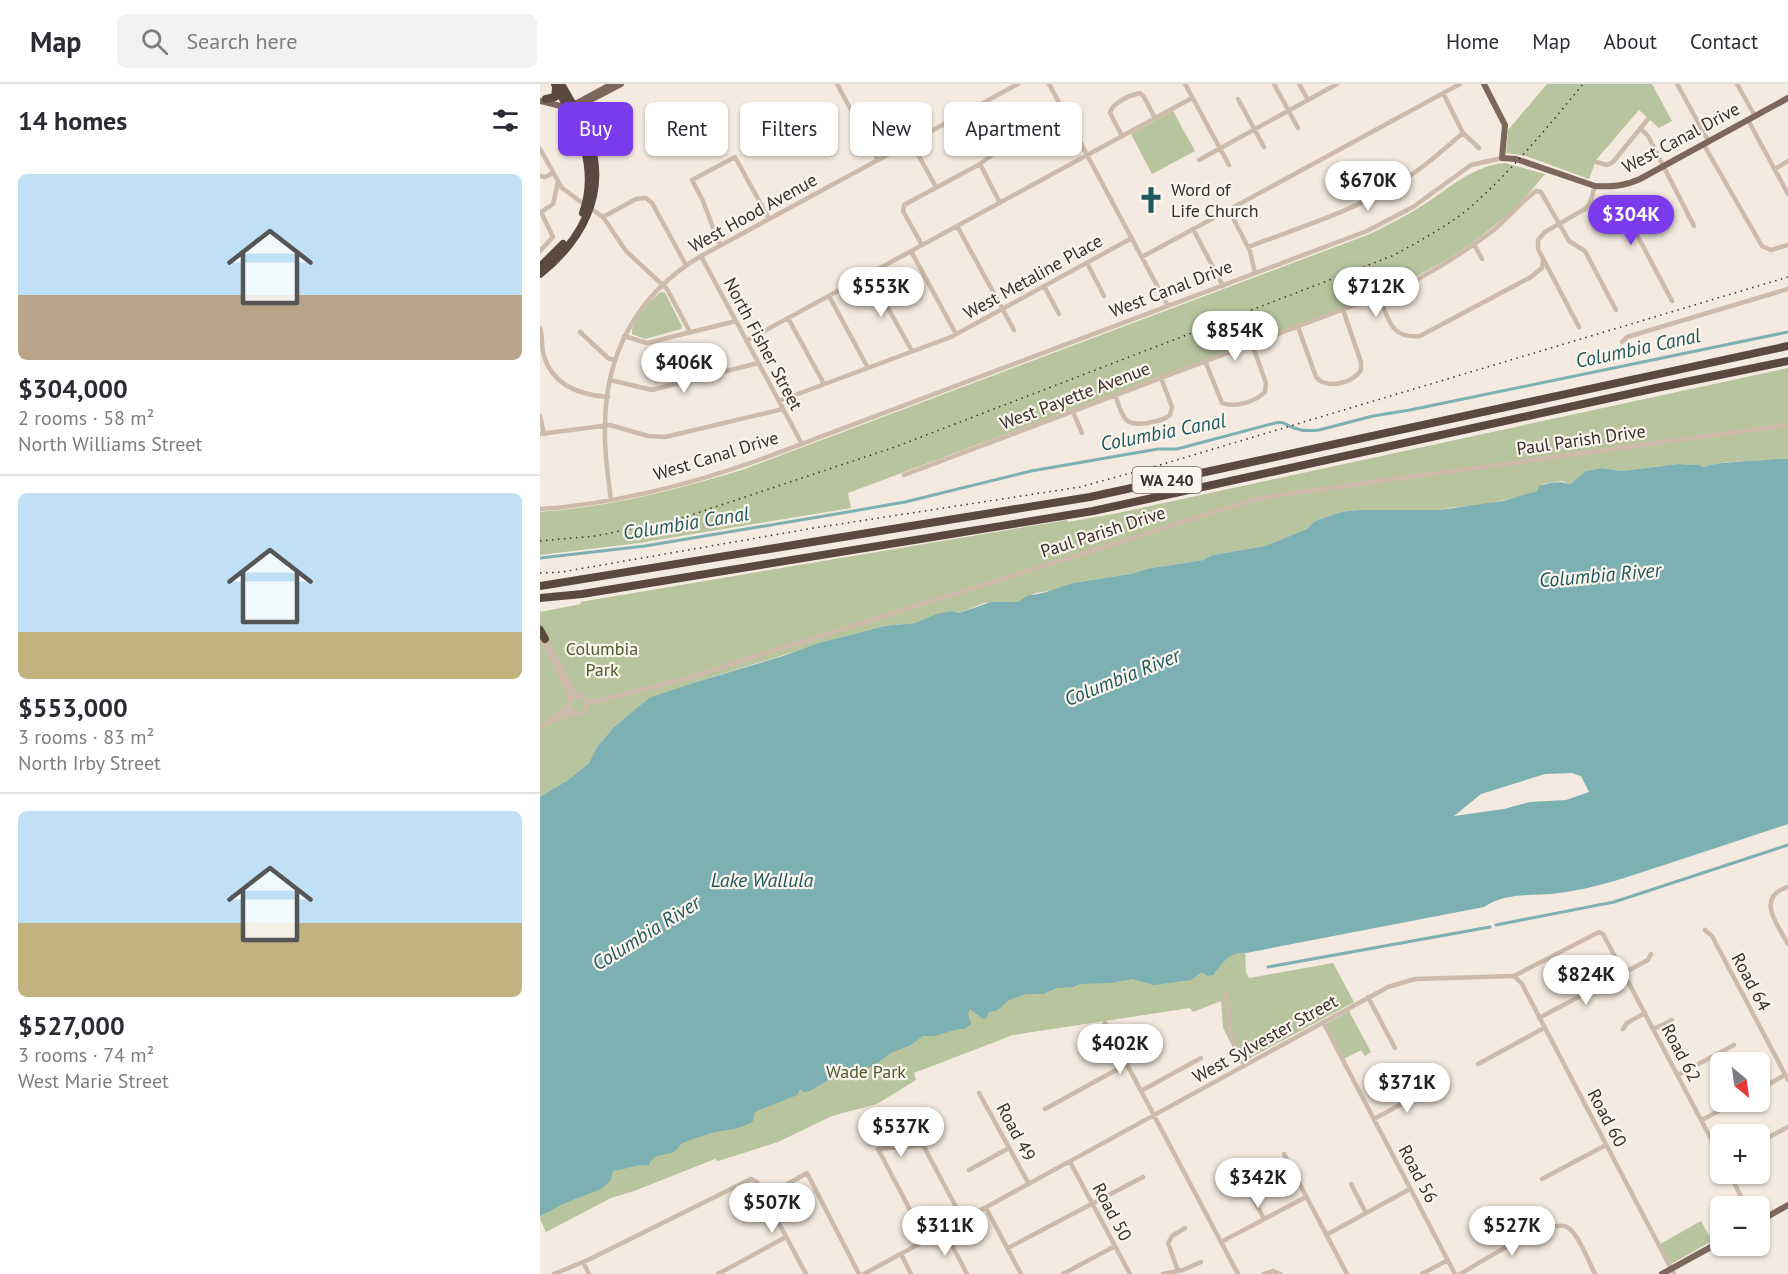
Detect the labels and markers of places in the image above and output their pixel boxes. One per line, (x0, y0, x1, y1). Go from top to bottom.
pin: $670K (1326, 161, 1410, 212)
place label: Word of Life Church (1171, 178, 1259, 222)
church icon: Word of Life Church (1136, 185, 1166, 215)
pin: $304K (1589, 195, 1673, 246)
pin: $553K (839, 267, 923, 318)
pin: $712K (1334, 267, 1418, 318)
pin: $854K (1193, 311, 1277, 362)
pin: $406K (642, 343, 726, 394)
pin: $824K (1544, 955, 1628, 1006)
pin: $402K (1078, 1024, 1162, 1075)
pin: $371K (1365, 1063, 1449, 1114)
pin: $537K (859, 1107, 943, 1158)
pin: $342K (1216, 1158, 1300, 1209)
pin: $507K (730, 1183, 814, 1234)
pin: $311K (903, 1206, 987, 1257)
pin: $527K (1470, 1206, 1554, 1257)

